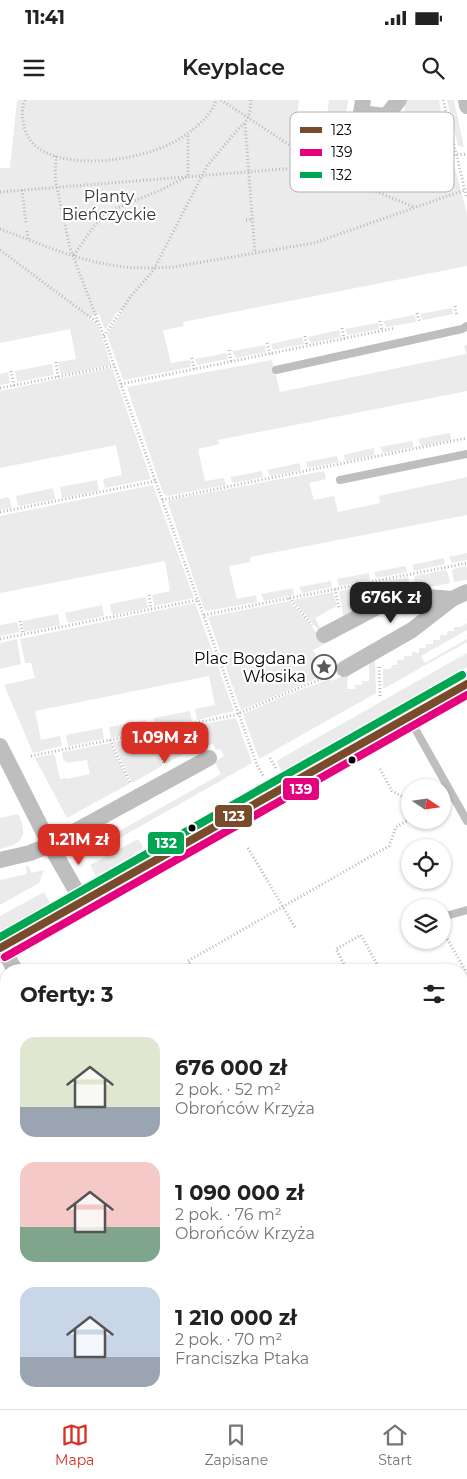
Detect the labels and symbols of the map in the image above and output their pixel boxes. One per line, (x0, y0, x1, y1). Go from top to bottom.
legend (290, 112, 454, 192)
text: 123 (331, 121, 352, 139)
text: 139 (331, 143, 352, 161)
text: 132 (331, 166, 352, 184)
park label: Planty Bieńczyckie (62, 187, 156, 224)
pin: 676K zł (345, 582, 437, 624)
place label: Plac Bogdana Włosika (194, 649, 306, 686)
place icon: Plac Bogdana Włosika (311, 654, 337, 680)
pin: 1.09M zł (113, 722, 217, 764)
unlabelled marker (347, 755, 357, 765)
line badge: 139 (282, 777, 320, 801)
north arrow (401, 779, 451, 829)
text: 139 (290, 780, 312, 798)
line badge: 123 (214, 804, 253, 828)
text: 123 (223, 807, 245, 825)
unlabelled marker (187, 823, 197, 833)
pin: 1.21M zł (27, 824, 131, 866)
line badge: 132 (147, 831, 185, 855)
text: 132 (155, 834, 177, 852)

